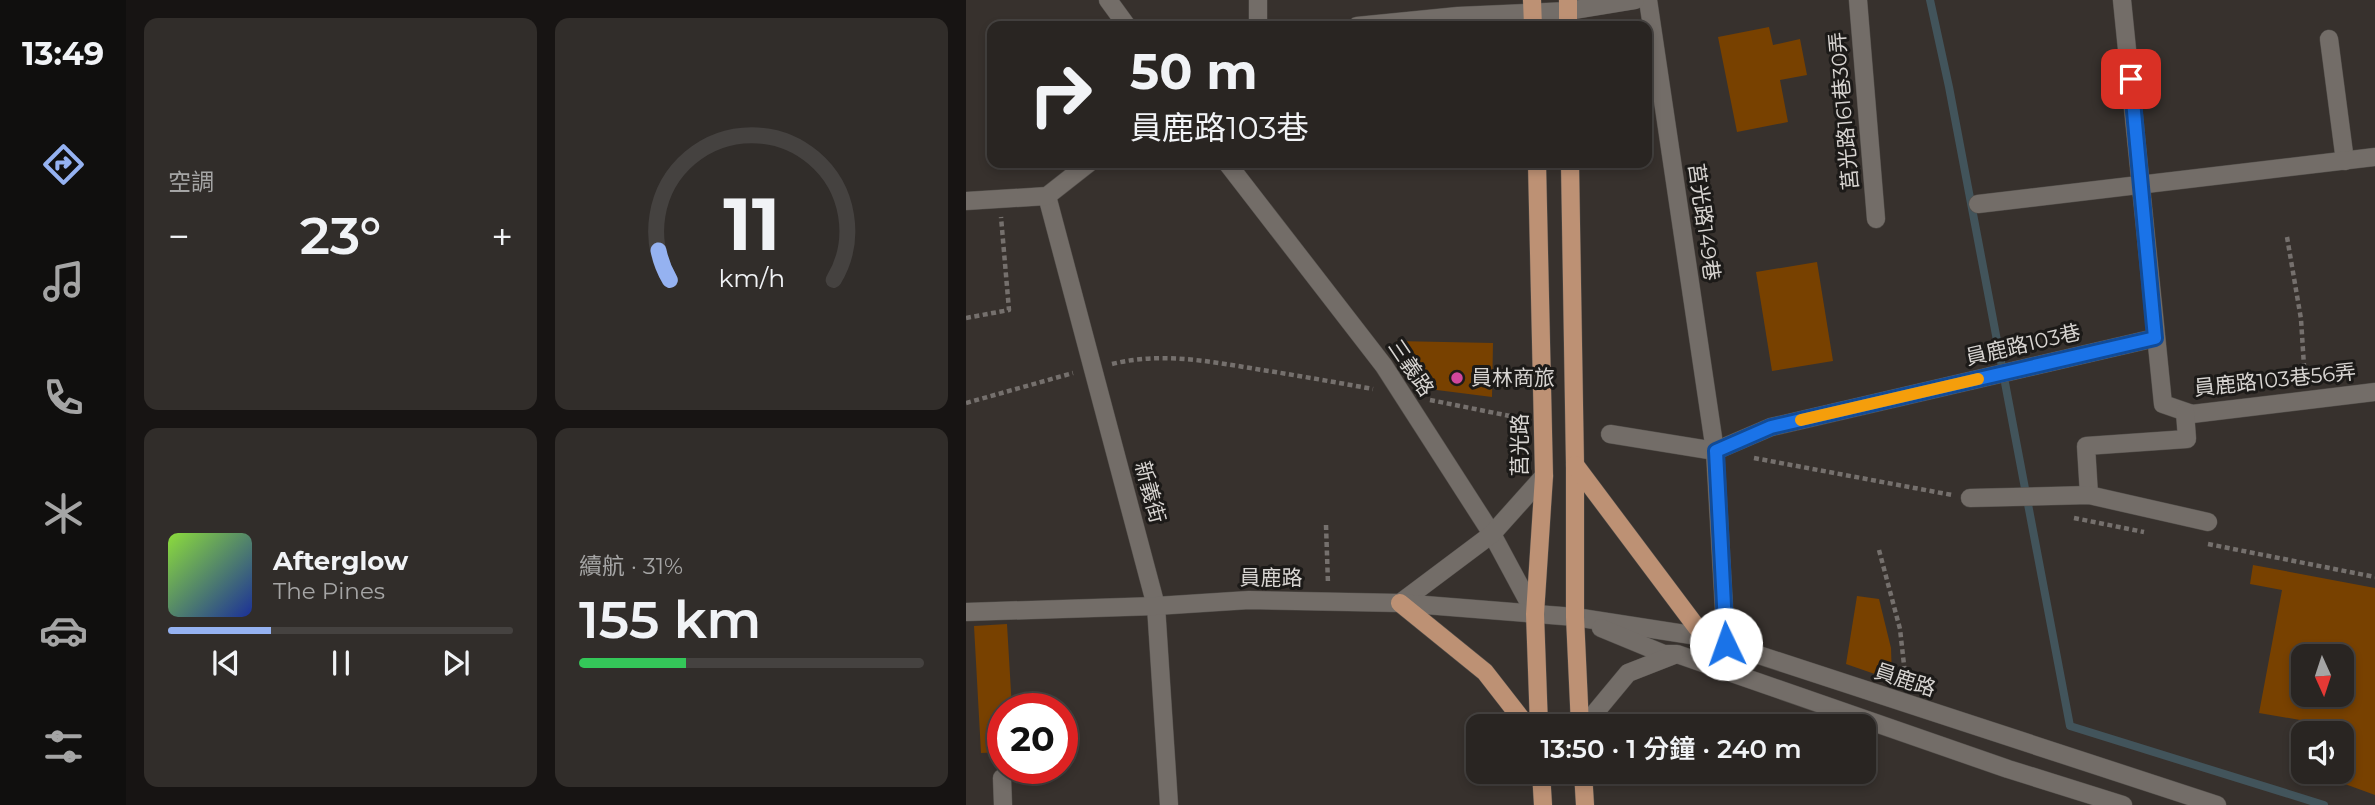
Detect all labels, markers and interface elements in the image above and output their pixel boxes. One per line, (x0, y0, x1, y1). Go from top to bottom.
street label: 莒光路161巷30弄 (1824, 31, 1863, 191)
text: 13:49 (22, 34, 104, 73)
text: 50 m (1130, 42, 1258, 101)
icon: right (1015, 49, 1106, 140)
pin (2101, 49, 2161, 109)
icon: arrive (2112, 60, 2150, 98)
text: 員鹿路103巷 (1130, 108, 1308, 147)
icon: directions (39, 140, 88, 189)
street label: 莒光路149巷 (1684, 162, 1725, 282)
text: 空調 (168, 168, 214, 196)
text: 11 (723, 180, 780, 268)
text: 23° (300, 204, 381, 267)
text: − (168, 213, 190, 260)
text: + (491, 213, 513, 260)
icon: music (39, 257, 88, 306)
text: km/h (718, 263, 785, 293)
street label: 員鹿路103巷 (1963, 319, 2083, 370)
street label: 三義路 (1383, 335, 1439, 401)
street label: 員鹿路103巷56弄 (2193, 359, 2357, 400)
place label: 員林商旅 (1471, 365, 1555, 390)
marker: 員林商旅 (1449, 370, 1465, 386)
icon: phone (39, 373, 88, 422)
street label: 莒光路 (1507, 414, 1532, 477)
street label: 新義街 (1130, 458, 1171, 526)
icon: climate (39, 489, 88, 538)
text: Afterglow (273, 545, 408, 577)
text: 續航 · 31% (579, 552, 683, 580)
street label: 員鹿路 (1240, 565, 1303, 590)
text: The Pines (273, 577, 385, 605)
text: 155 km (579, 588, 761, 651)
icon: car (39, 606, 88, 655)
position arrow (1689, 607, 1763, 681)
icon: previous (207, 644, 245, 682)
icon: pause (322, 644, 360, 682)
icon: next (437, 644, 475, 682)
north arrow (2291, 644, 2354, 707)
map controls (2291, 644, 2354, 784)
street label: 員鹿路 (1871, 658, 1939, 701)
speed limit sign: 20 (987, 693, 1078, 784)
button: sound (2291, 721, 2354, 784)
icon: filters (39, 722, 88, 771)
text: 13:50 · 1 分鐘 · 240 m (1540, 733, 1802, 765)

